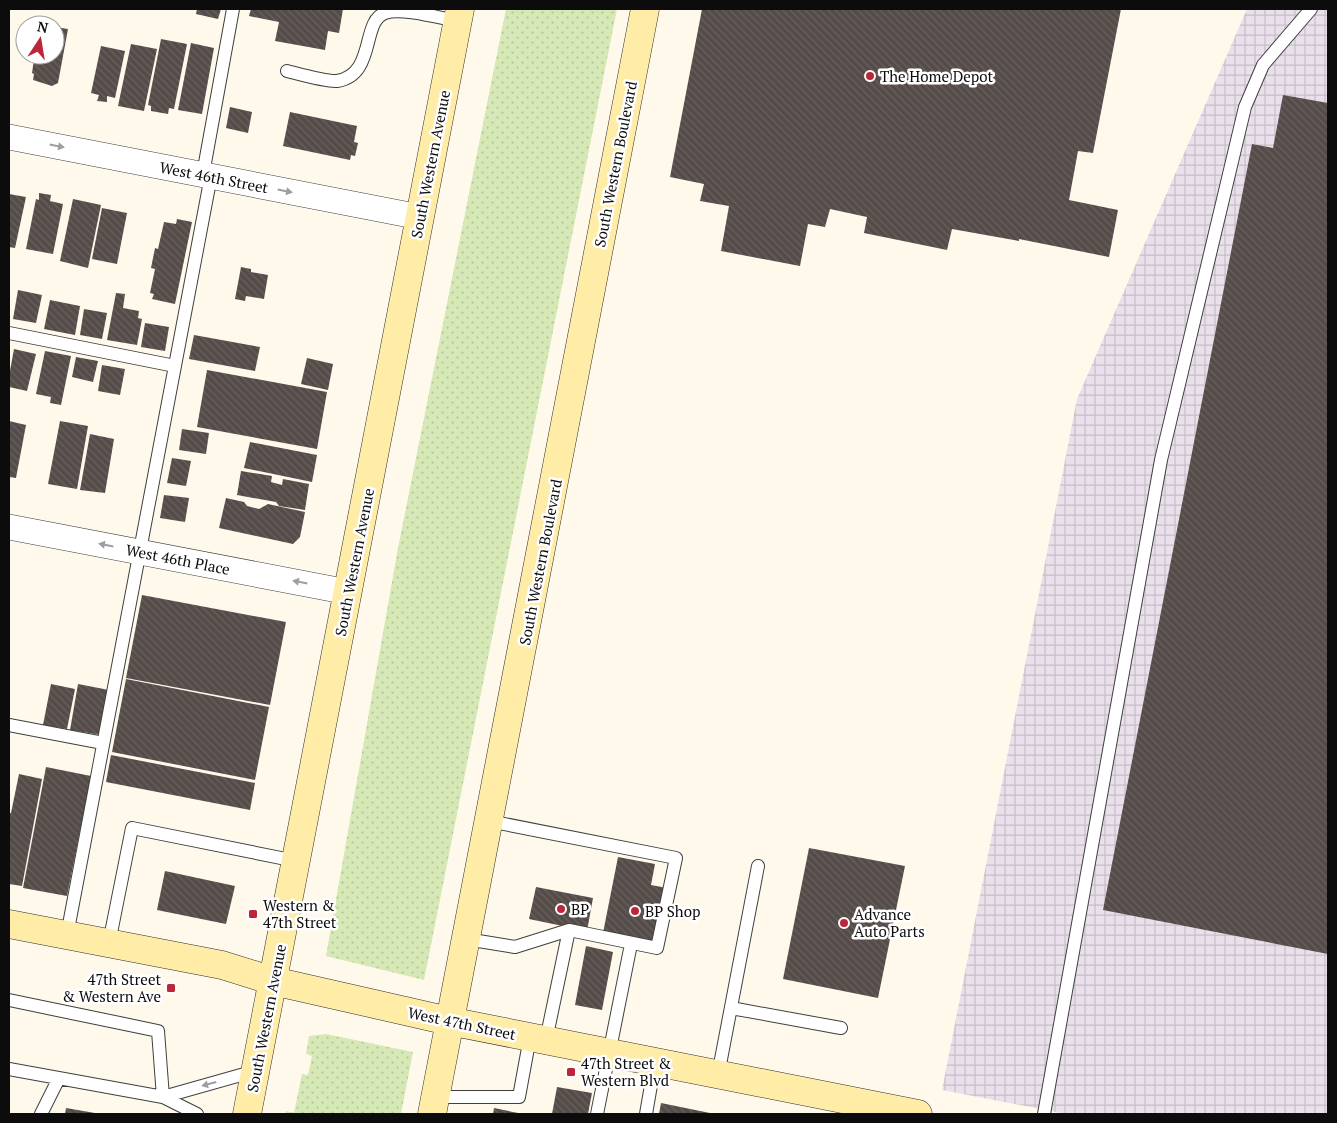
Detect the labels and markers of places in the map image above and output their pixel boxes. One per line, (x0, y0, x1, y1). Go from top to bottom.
place label: The Home Depot (880, 66, 993, 86)
marker: The Home Depot (864, 70, 876, 82)
place label: Western & 47th Street (263, 895, 337, 932)
place label: BP (571, 899, 589, 919)
place label: BP Shop (645, 901, 700, 921)
marker: BP (555, 903, 567, 915)
place label: Advance Auto Parts (854, 904, 925, 941)
marker: BP Shop (629, 905, 641, 917)
marker: Western & 47th Street (247, 908, 259, 920)
marker: Advance Auto Parts (838, 917, 850, 929)
place label: 47th Street & Western Ave (62, 969, 161, 1006)
marker: 47th Street & Western Ave (165, 982, 177, 994)
place label: 47th Street & Western Blvd (581, 1053, 671, 1090)
marker: 47th Street & Western Blvd (565, 1066, 577, 1078)

